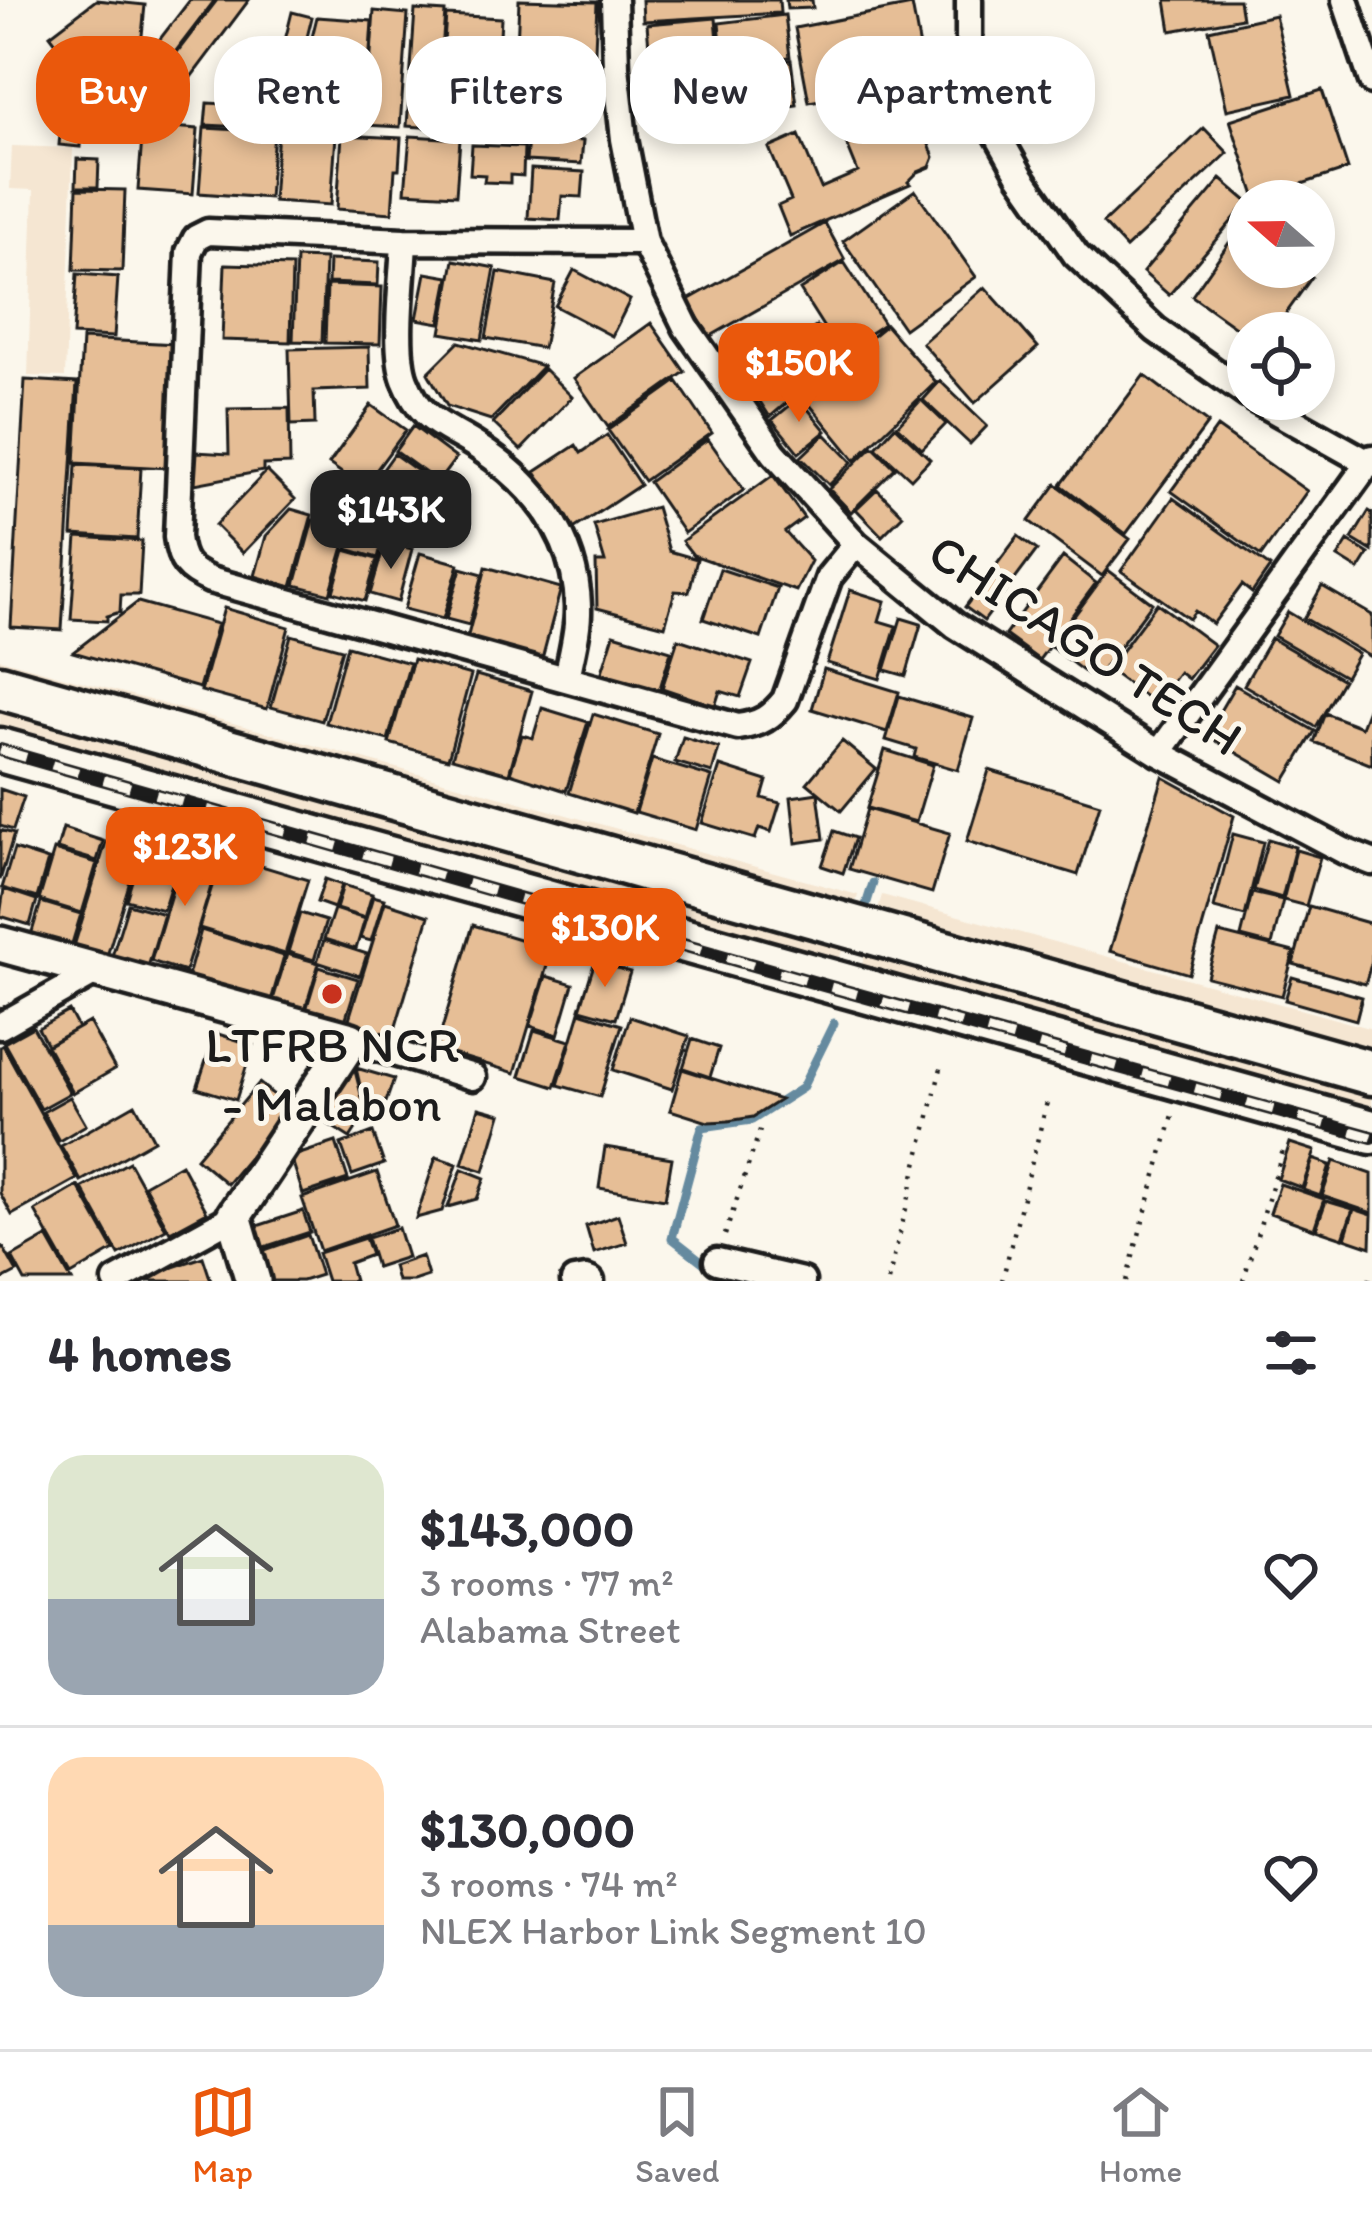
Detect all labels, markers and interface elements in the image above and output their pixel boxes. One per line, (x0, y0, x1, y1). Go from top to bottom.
chip: Buy (36, 36, 190, 144)
chip: Rent (214, 36, 382, 144)
chip: Filters (406, 36, 606, 144)
chip: New (630, 36, 791, 144)
chip: Apartment (815, 36, 1095, 144)
north arrow (1227, 180, 1335, 288)
map controls (1227, 180, 1335, 420)
button: locate (1227, 312, 1335, 420)
pin: $150K (715, 323, 883, 425)
text: $150K (745, 338, 853, 385)
pin: $143K (307, 470, 475, 572)
text: $143K (337, 485, 445, 532)
street label: CHICAGO TECH (918, 521, 1254, 768)
pin: $123K (101, 807, 269, 909)
text: $123K (133, 822, 237, 869)
pin: $130K (521, 888, 689, 990)
text: $130K (551, 903, 659, 950)
marker: LTFRB NCR - Malabon (319, 981, 345, 1007)
place label: LTFRB NCR - Malabon (205, 1014, 459, 1134)
icon: filters (1258, 1320, 1324, 1386)
text: 4 homes (48, 1323, 232, 1384)
text: $143,000 (420, 1498, 634, 1559)
icon: home (144, 1503, 288, 1647)
icon: heart (1258, 1542, 1324, 1608)
text: 3 rooms · 77 m² (420, 1559, 674, 1606)
text: Alabama Street (420, 1606, 681, 1653)
text: $130,000 (420, 1799, 635, 1860)
icon: home (144, 1805, 288, 1949)
icon: heart (1258, 1844, 1324, 1910)
text: 3 rooms · 74 m² (420, 1860, 678, 1907)
text: NLEX Harbor Link Segment 10 (420, 1907, 927, 1954)
tab: Map (190, 2079, 256, 2190)
tab: Saved (635, 2079, 720, 2190)
tab: Home (1099, 2079, 1182, 2190)

